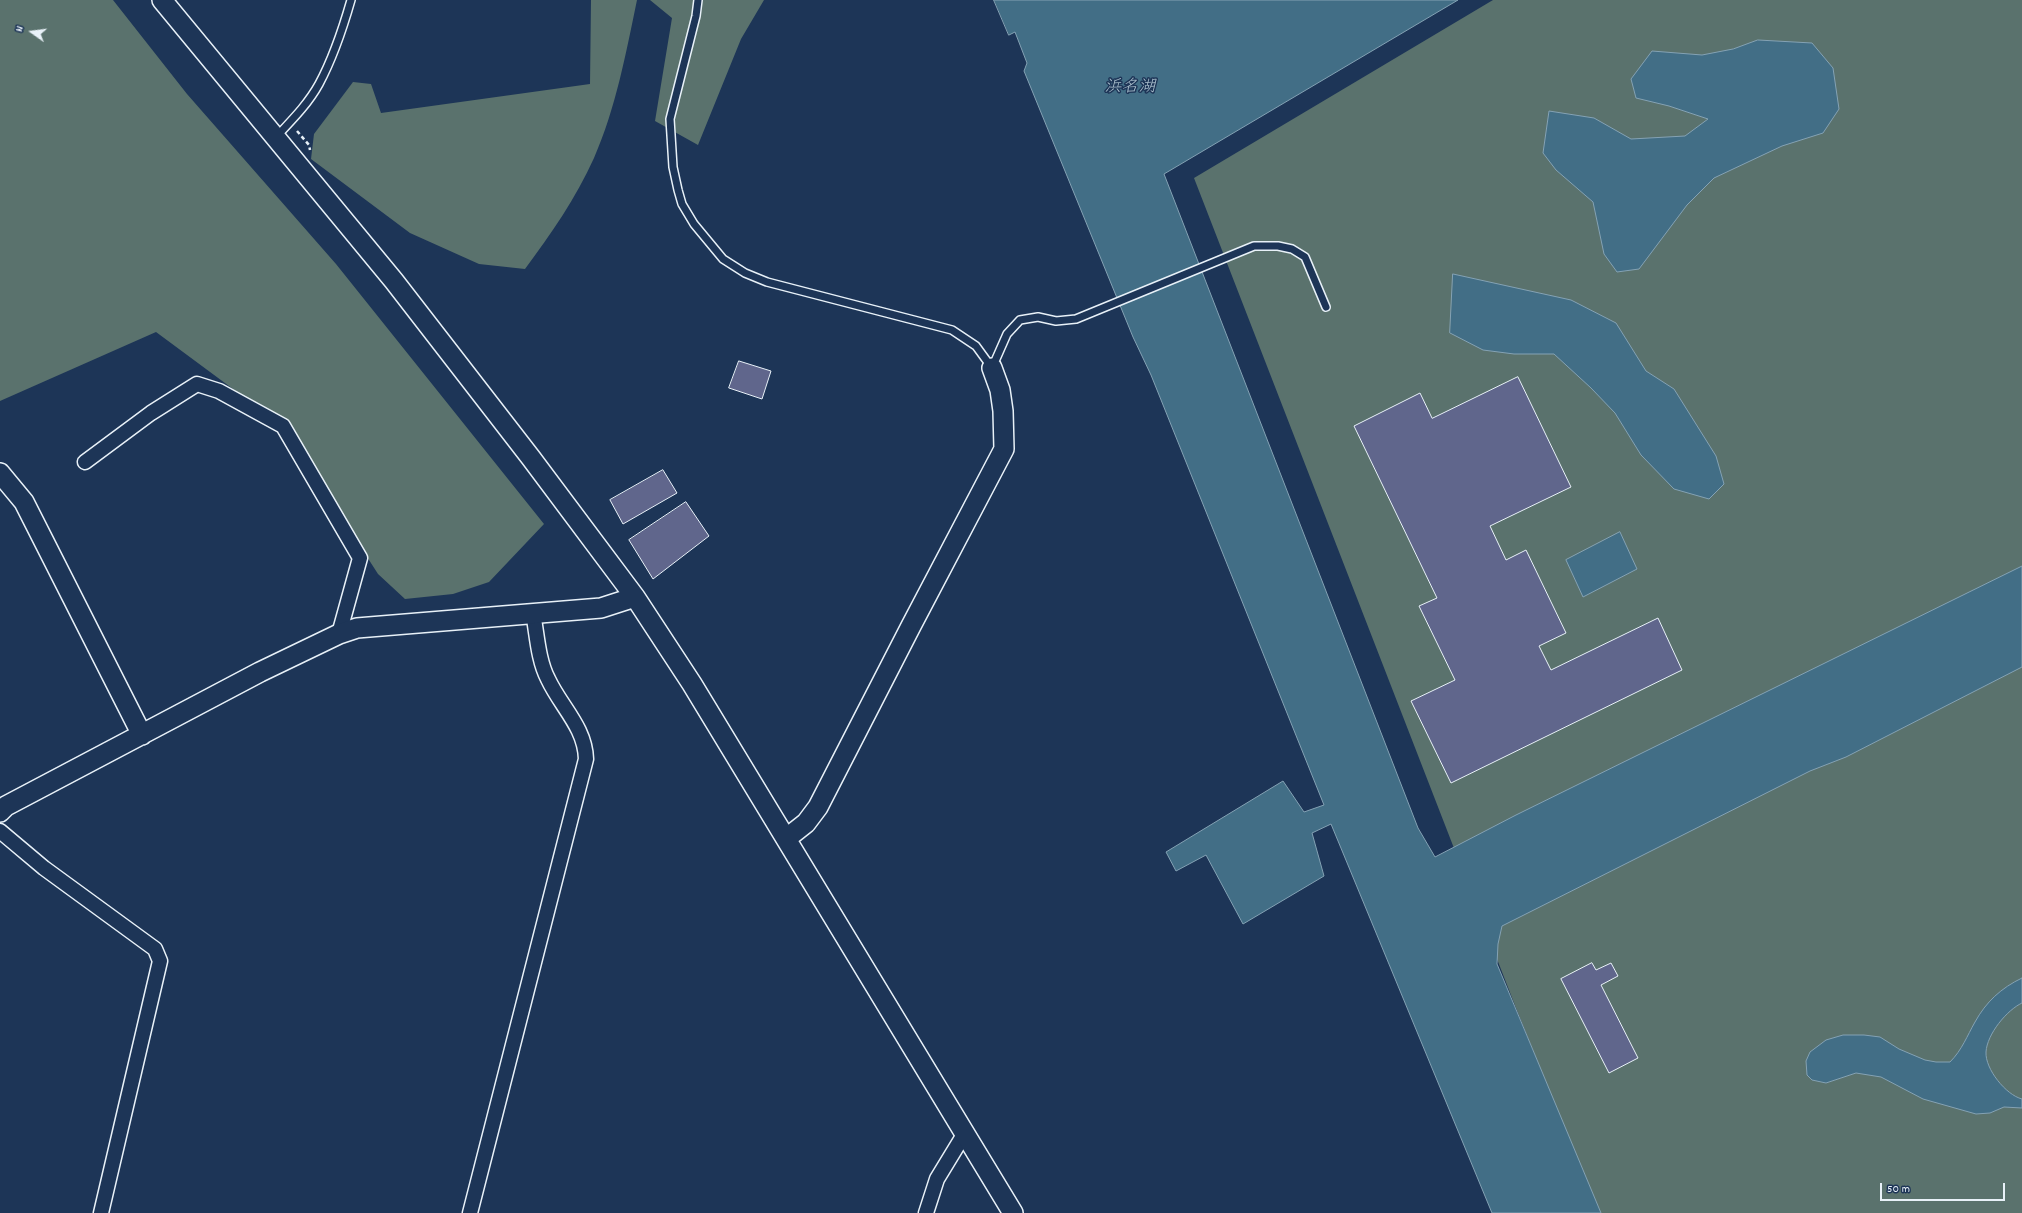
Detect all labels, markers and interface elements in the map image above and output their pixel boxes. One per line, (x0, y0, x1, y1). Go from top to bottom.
north arrow (12, 12, 52, 52)
text: N (12, 25, 29, 34)
water label: 浜名湖 (1105, 79, 1155, 99)
scale bar (1882, 1175, 2007, 1201)
text: 50 m (1887, 1181, 1910, 1198)

